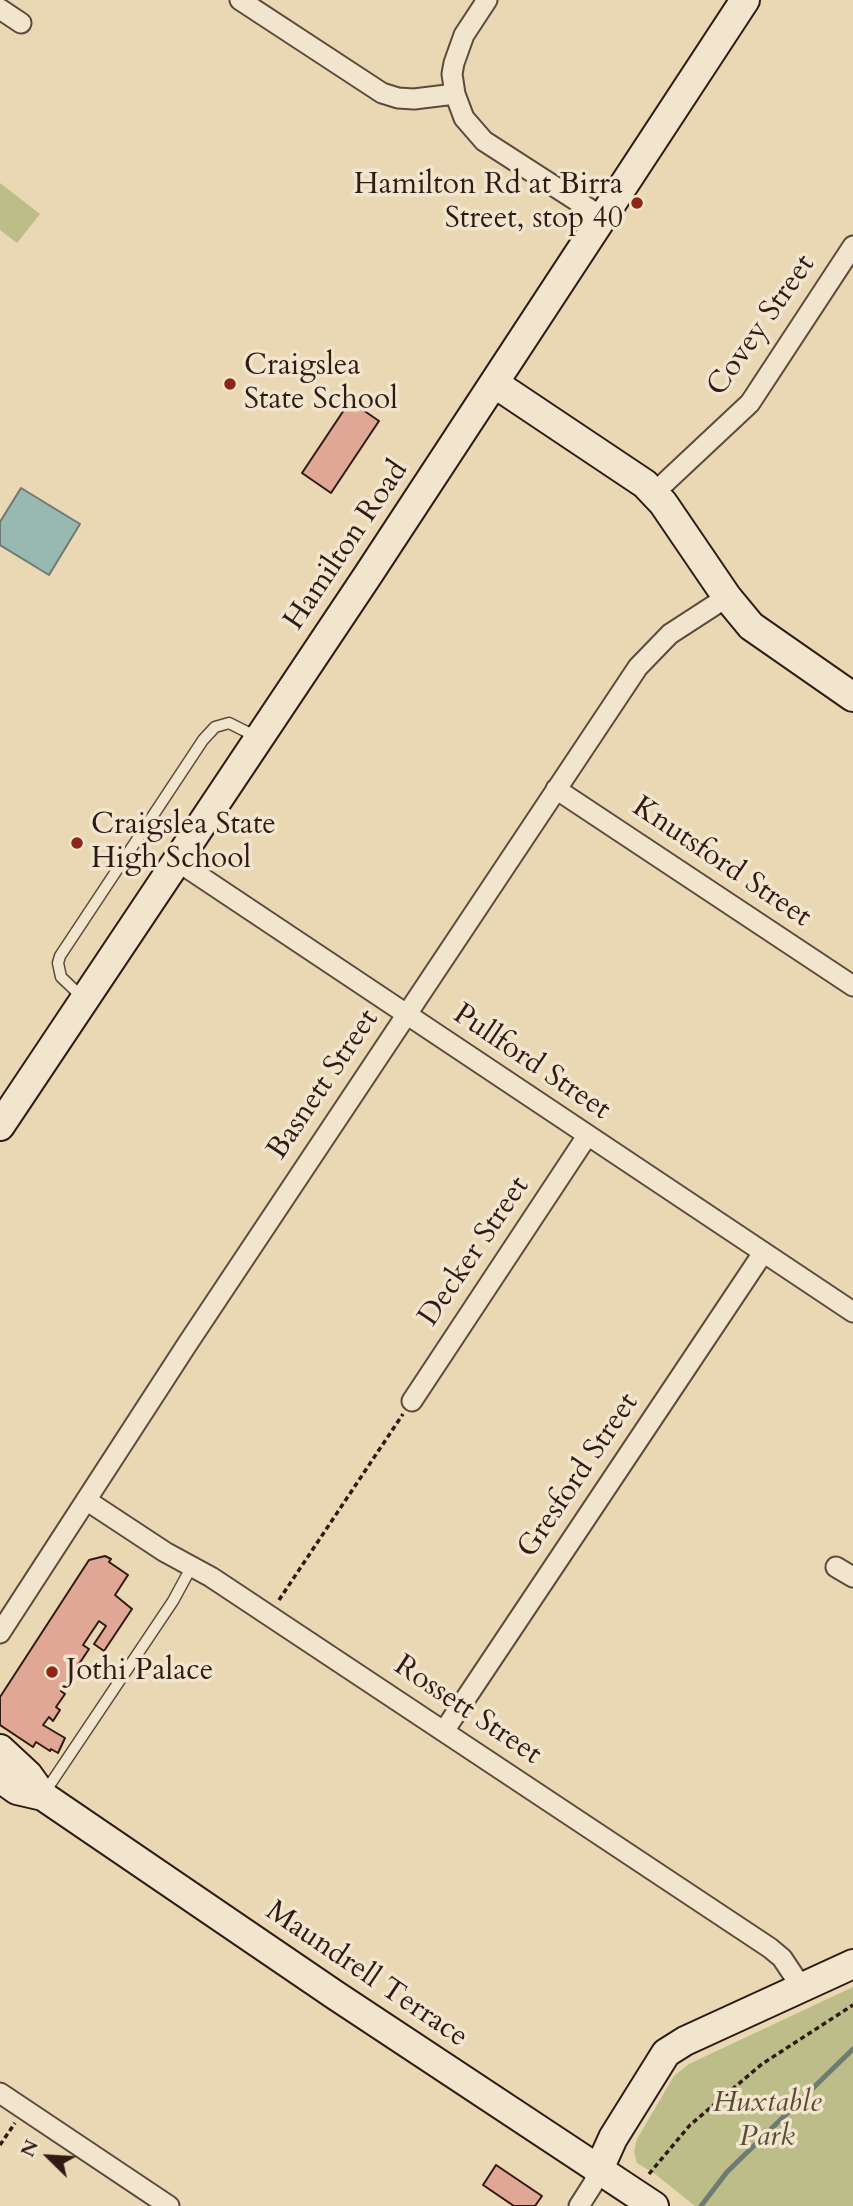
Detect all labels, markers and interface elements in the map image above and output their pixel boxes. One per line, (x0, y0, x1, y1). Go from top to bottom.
place label: Hamilton Rd at Birra Street, stop 40 (354, 168, 623, 238)
marker: Hamilton Rd at Birra Street, stop 40 (629, 195, 645, 211)
street label: Covey Street (700, 248, 824, 404)
place label: Craigslea State School (244, 349, 398, 420)
marker: Craigslea State School (222, 376, 238, 392)
street label: Hamilton Road (277, 455, 417, 637)
street label: Knutsford Street (625, 790, 817, 936)
place label: Craigslea State High School (91, 808, 276, 878)
marker: Craigslea State High School (69, 835, 85, 851)
street label: Pullford Street (446, 997, 616, 1129)
street label: Basnett Street (261, 1003, 387, 1167)
street label: Decker Street (412, 1170, 538, 1334)
street label: Gresford Street (511, 1387, 647, 1565)
street label: Rossett Street (387, 1649, 547, 1773)
place label: Jothi Palace (66, 1654, 213, 1690)
marker: Jothi Palace (44, 1664, 60, 1680)
street label: Maundrell Terrace (258, 1894, 474, 2056)
park label: Huxtable Park (713, 2086, 821, 2156)
north arrow (14, 2122, 84, 2192)
text: N (15, 2136, 45, 2161)

